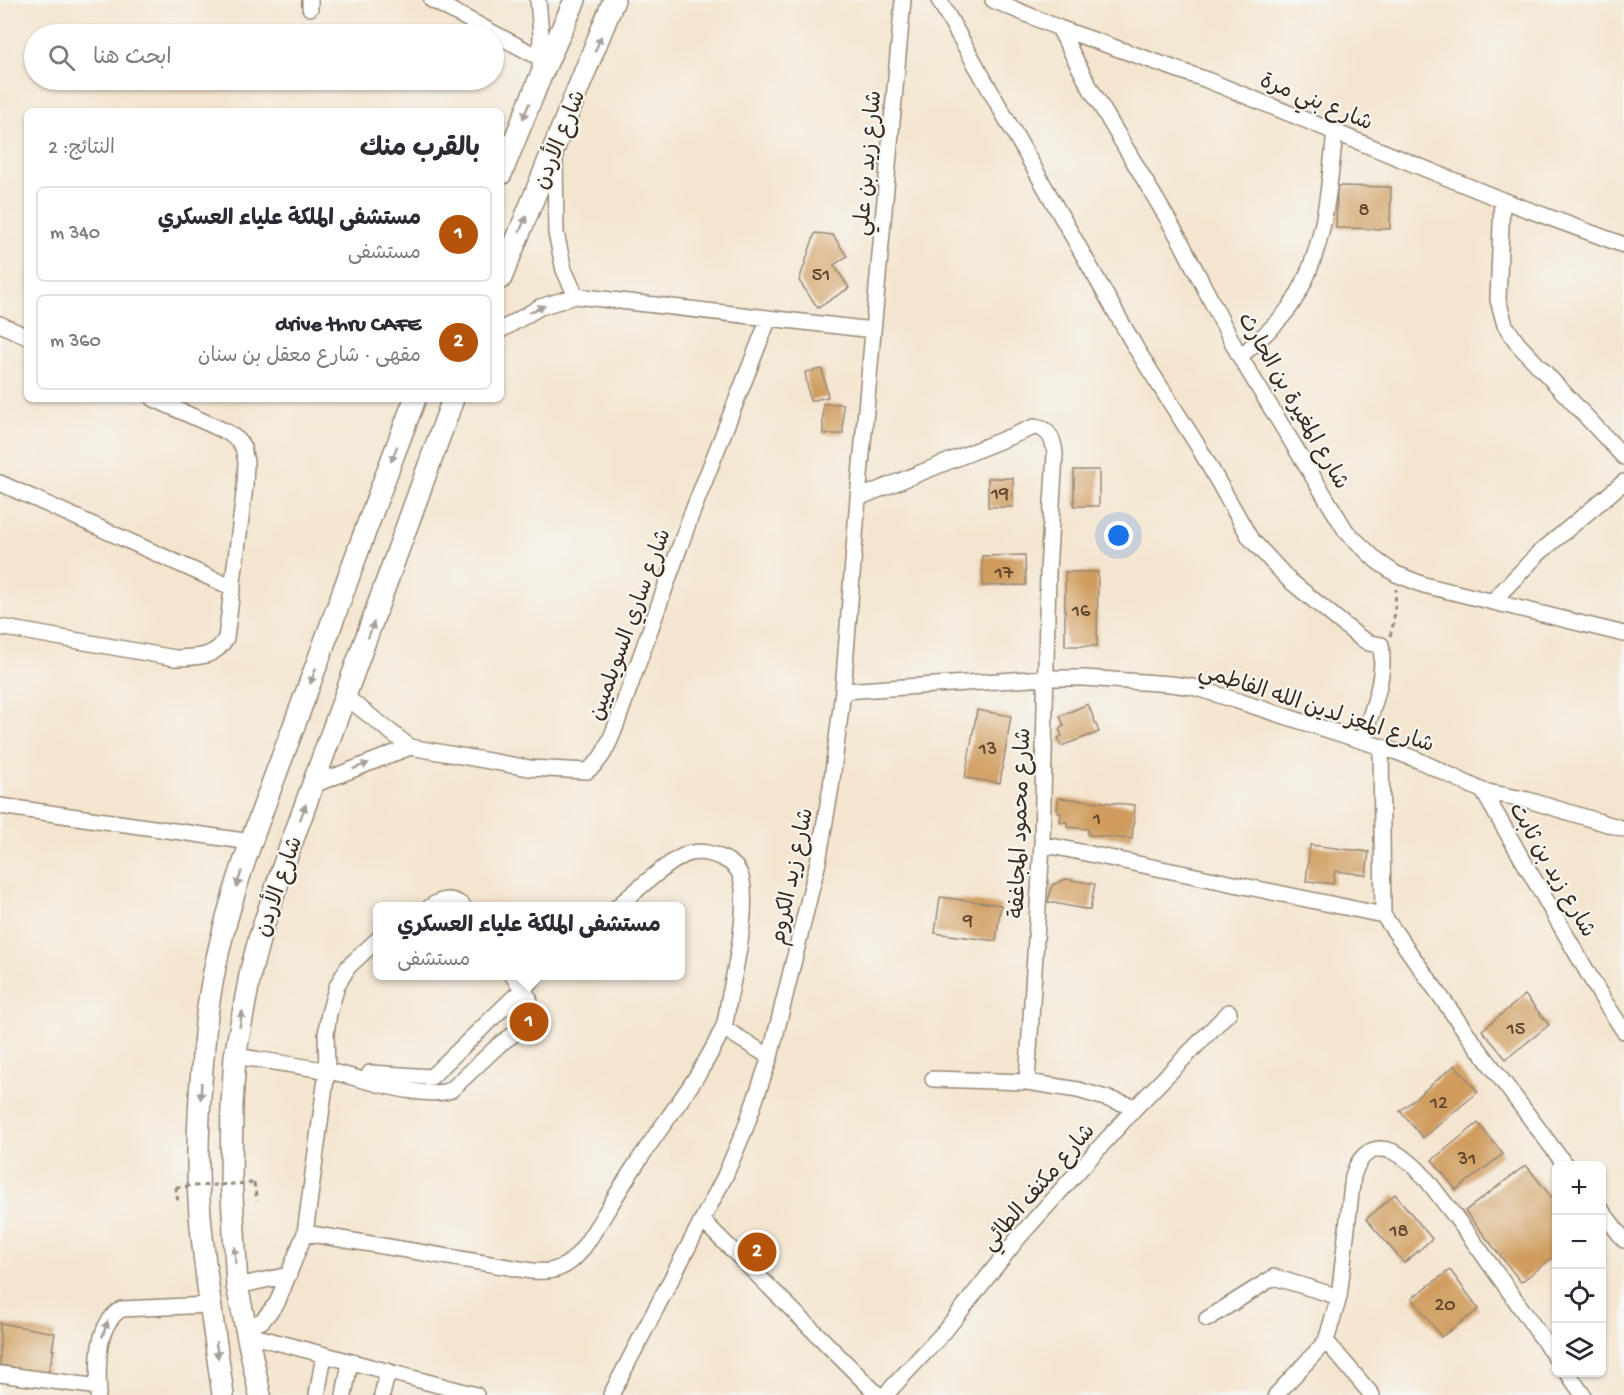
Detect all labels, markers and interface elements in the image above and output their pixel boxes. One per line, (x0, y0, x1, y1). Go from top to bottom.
search box (24, 24, 504, 90)
one-way arrow (593, 34, 603, 52)
icon: search (45, 41, 78, 74)
text: ابحث هنا (93, 46, 172, 72)
street label: شارع بني مرة (1254, 69, 1376, 141)
street label: شارع الأردن (525, 85, 593, 194)
street label: شارع زيد بن علي (851, 90, 892, 237)
one-way arrow (521, 103, 531, 121)
text: بالقرب منك (360, 135, 480, 166)
text: النتائج: 2 (48, 138, 115, 161)
house number: 8 (1359, 200, 1370, 223)
text: مستشفى الملكة علياء العسكري (158, 207, 421, 233)
one-way arrow (519, 215, 528, 233)
text: 340 m (50, 223, 100, 246)
text: 1 (454, 223, 463, 246)
text: مستشفى (348, 243, 421, 266)
house number: 51 (812, 265, 830, 288)
one-way arrow (528, 305, 545, 314)
street label: شارع المغيرة بن الحارث (1230, 309, 1353, 495)
text: drive thru CAFE (275, 313, 421, 339)
text: 360 m (50, 331, 101, 354)
text: 2 (454, 331, 463, 354)
text: مقهى · شارع معقل بن سنان (198, 346, 421, 369)
one-way arrow (389, 445, 399, 463)
house number: 19 (990, 484, 1009, 507)
your location (1104, 521, 1133, 550)
street label: شارع ساري السويلميين (585, 526, 679, 725)
house number: 17 (994, 563, 1014, 586)
house number: 16 (1071, 601, 1091, 624)
one-way arrow (366, 620, 376, 638)
street label: شارع المعز لدين الله الفاطمي (1194, 659, 1437, 763)
one-way arrow (307, 667, 317, 685)
street label: شارع محمود المجاغفة (1006, 727, 1038, 919)
house number: 13 (978, 739, 997, 762)
one-way arrow (352, 761, 370, 770)
street label: شارع زيد بن ثابت (1501, 799, 1600, 943)
one-way arrow (298, 803, 308, 821)
street label: شارع زيد الكروم (767, 806, 822, 948)
house number: 1 (1092, 809, 1101, 832)
street label: شارع الأردن (246, 832, 310, 941)
one-way arrow (234, 870, 244, 888)
popup (373, 902, 685, 980)
house number: 9 (962, 911, 973, 934)
text: مستشفى الملكة علياء العسكري (397, 914, 661, 940)
text: مستشفى (397, 950, 471, 973)
pin: 1 (510, 1000, 548, 1044)
one-way arrow (237, 1009, 246, 1028)
house number: 15 (1506, 1019, 1525, 1042)
one-way arrow (196, 1082, 205, 1101)
house number: 12 (1429, 1093, 1448, 1116)
street label: شارع مكنف الطائي (978, 1120, 1105, 1259)
house number: 31 (1457, 1149, 1476, 1172)
map controls (1552, 1161, 1606, 1377)
button: + (1552, 1161, 1606, 1215)
button: − (1552, 1215, 1606, 1269)
house number: 18 (1388, 1221, 1409, 1244)
pin: 2 (738, 1230, 777, 1274)
one-way arrow (231, 1246, 240, 1265)
button: locate (1552, 1269, 1606, 1323)
house number: 20 (1434, 1295, 1456, 1318)
one-way arrow (101, 1320, 111, 1338)
button: layers (1552, 1323, 1606, 1377)
one-way arrow (212, 1341, 221, 1360)

